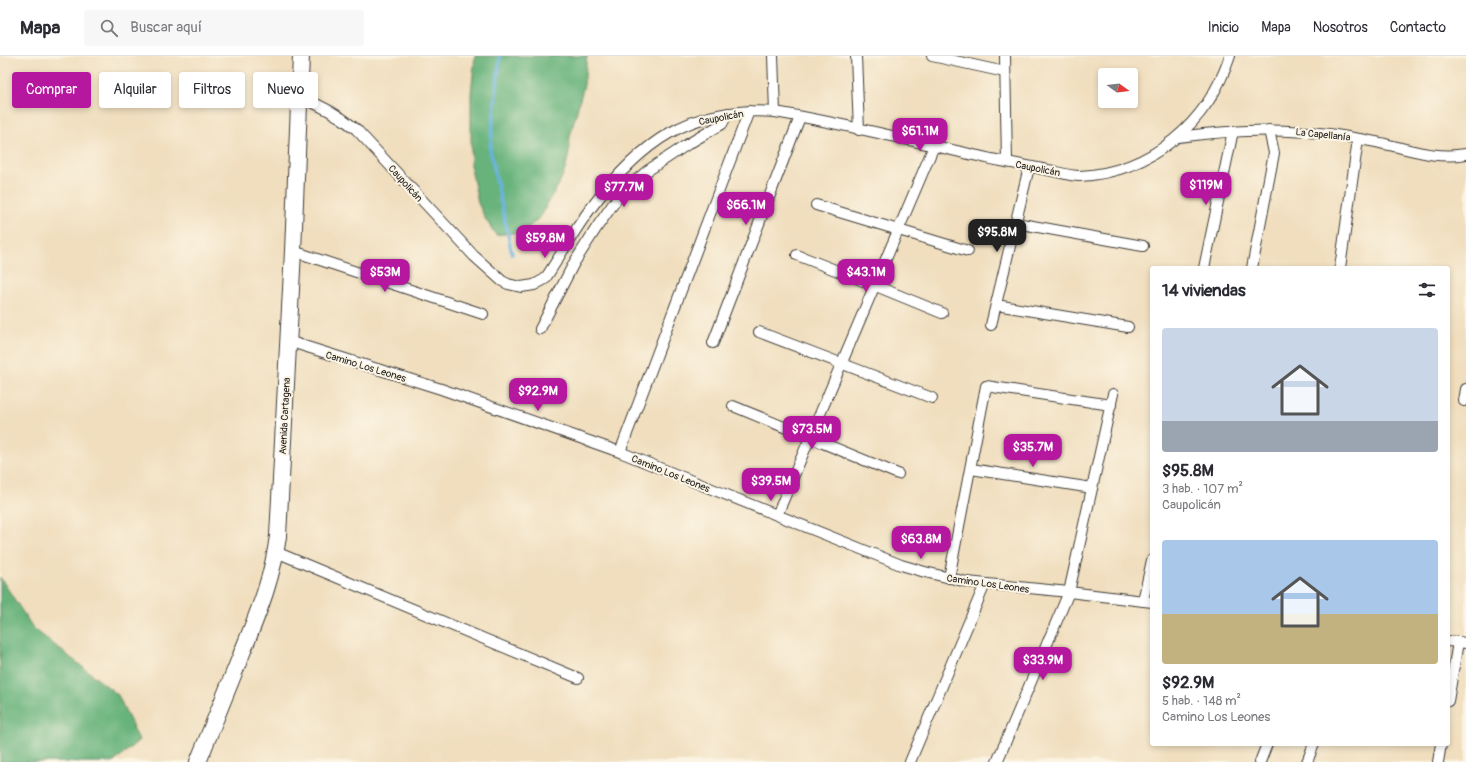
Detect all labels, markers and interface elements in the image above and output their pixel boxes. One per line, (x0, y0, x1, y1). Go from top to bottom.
search box (84, 10, 364, 46)
text: Mapa (20, 16, 60, 40)
icon: search (98, 17, 120, 39)
text: Buscar aquí (130, 18, 202, 37)
text: Inicio (1208, 19, 1239, 36)
text: Mapa (1261, 19, 1291, 36)
text: Nosotros (1313, 19, 1368, 36)
text: Contacto (1390, 19, 1446, 36)
north arrow (1098, 68, 1138, 108)
map controls (1098, 68, 1138, 108)
chip: Comprar (12, 72, 91, 108)
chip: Alquilar (99, 72, 171, 108)
chip: Filtros (179, 72, 245, 108)
chip: Nuevo (253, 72, 318, 108)
street label: Caupolicán (698, 108, 745, 128)
pin: $61.1M (887, 118, 953, 152)
text: $61.1M (902, 123, 939, 139)
street label: La Capellanía (1295, 126, 1351, 144)
street label: Caupolicán (1014, 159, 1062, 179)
street label: Caupolicán (386, 163, 425, 205)
pin: $119M (1178, 172, 1234, 206)
pin: $77.7M (591, 174, 657, 208)
text: $119M (1189, 177, 1223, 193)
text: $77.7M (604, 179, 644, 195)
pin: $66.1M (713, 192, 779, 226)
text: $66.1M (726, 197, 766, 213)
pin: $95.8M (964, 219, 1030, 253)
text: $95.8M (977, 224, 1017, 240)
pin: $59.8M (512, 225, 578, 259)
text: $59.8M (525, 230, 565, 246)
pin: $53M (361, 259, 409, 293)
pin: $43.1M (833, 259, 899, 293)
text: $53M (370, 264, 400, 280)
text: $43.1M (846, 264, 886, 280)
icon: filters (1416, 279, 1438, 301)
text: 14 viviendas (1162, 280, 1246, 301)
street label: Camino Los Leones (324, 349, 408, 385)
icon: home (1264, 354, 1336, 426)
street label: Avenida Cartagena (277, 377, 293, 455)
pin: $92.9M (505, 378, 571, 412)
text: $92.9M (518, 383, 558, 399)
pin: $73.5M (779, 416, 845, 450)
text: $73.5M (792, 421, 832, 437)
pin: $35.7M (1000, 434, 1066, 468)
text: $35.7M (1013, 439, 1053, 455)
street label: Camino Los Leones (630, 453, 712, 495)
text: $95.8M (1162, 460, 1214, 481)
pin: $39.5M (738, 468, 804, 502)
text: $39.5M (751, 473, 791, 489)
text: 3 hab. · 107 m² (1162, 481, 1243, 497)
text: Caupolicán (1162, 497, 1221, 513)
pin: $63.8M (888, 526, 954, 560)
text: $63.8M (901, 531, 941, 547)
icon: home (1264, 566, 1336, 638)
street label: Camino Los Leones (946, 572, 1030, 596)
pin: $33.9M (1010, 647, 1076, 681)
text: $33.9M (1023, 652, 1063, 668)
text: $92.9M (1162, 672, 1214, 693)
text: 5 hab. · 148 m² (1162, 693, 1241, 709)
text: Camino Los Leones (1162, 709, 1270, 725)

